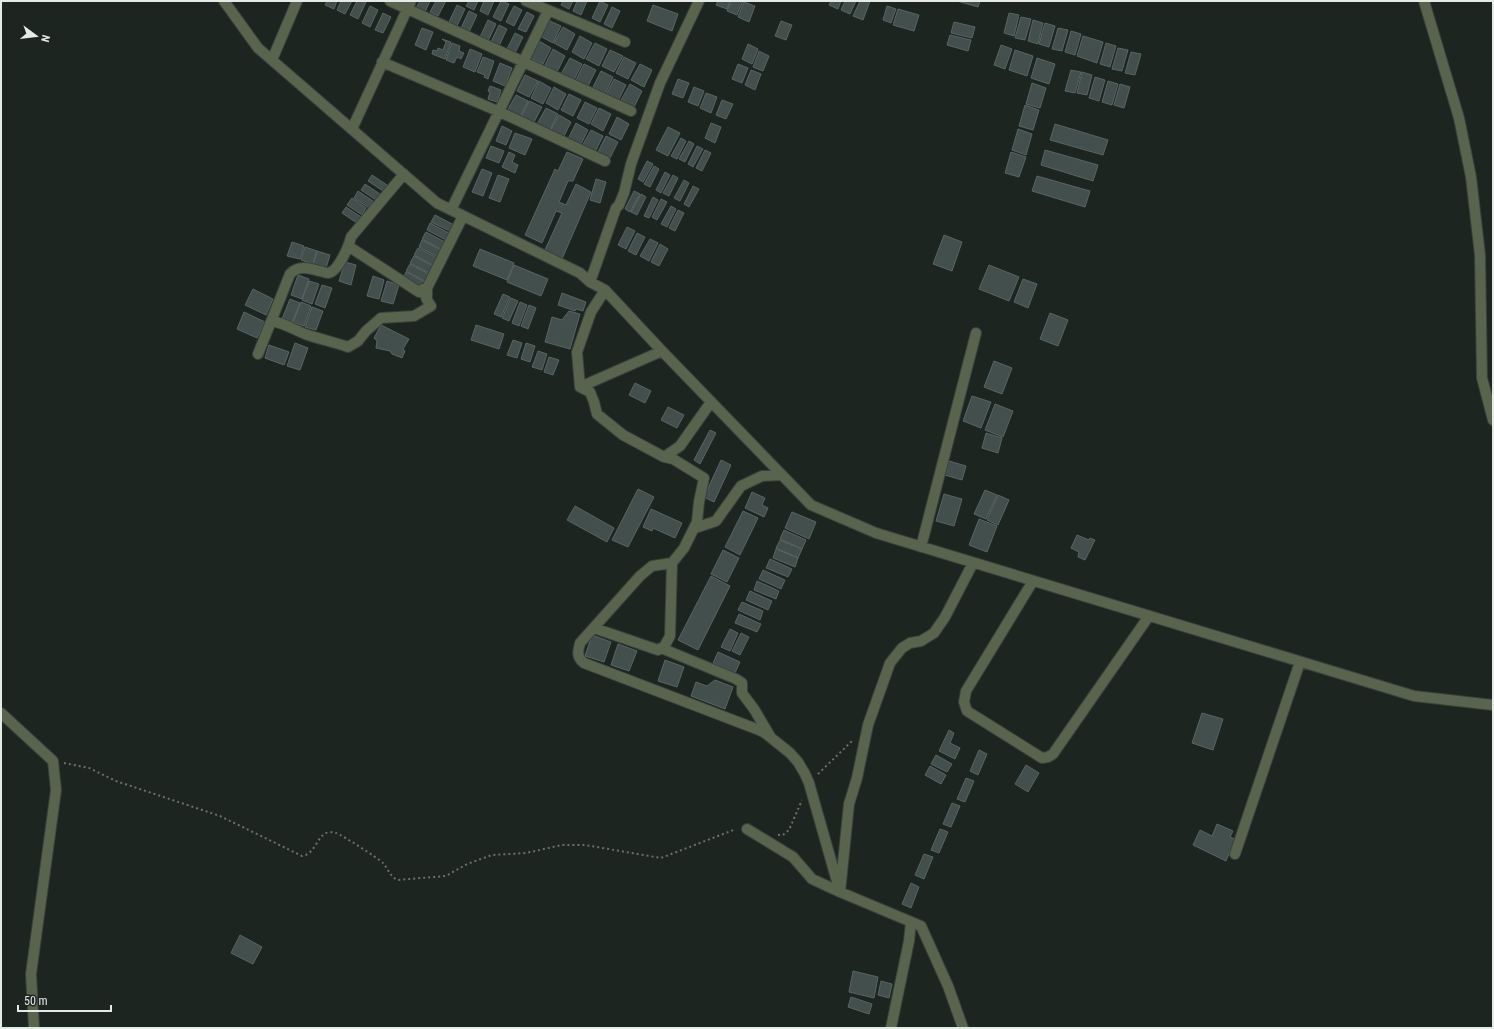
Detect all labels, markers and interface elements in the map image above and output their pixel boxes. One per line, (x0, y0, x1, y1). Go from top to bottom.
north arrow (16, 16, 56, 56)
text: N (38, 34, 52, 44)
scale bar (18, 987, 111, 1013)
text: 50 m (24, 994, 48, 1008)

